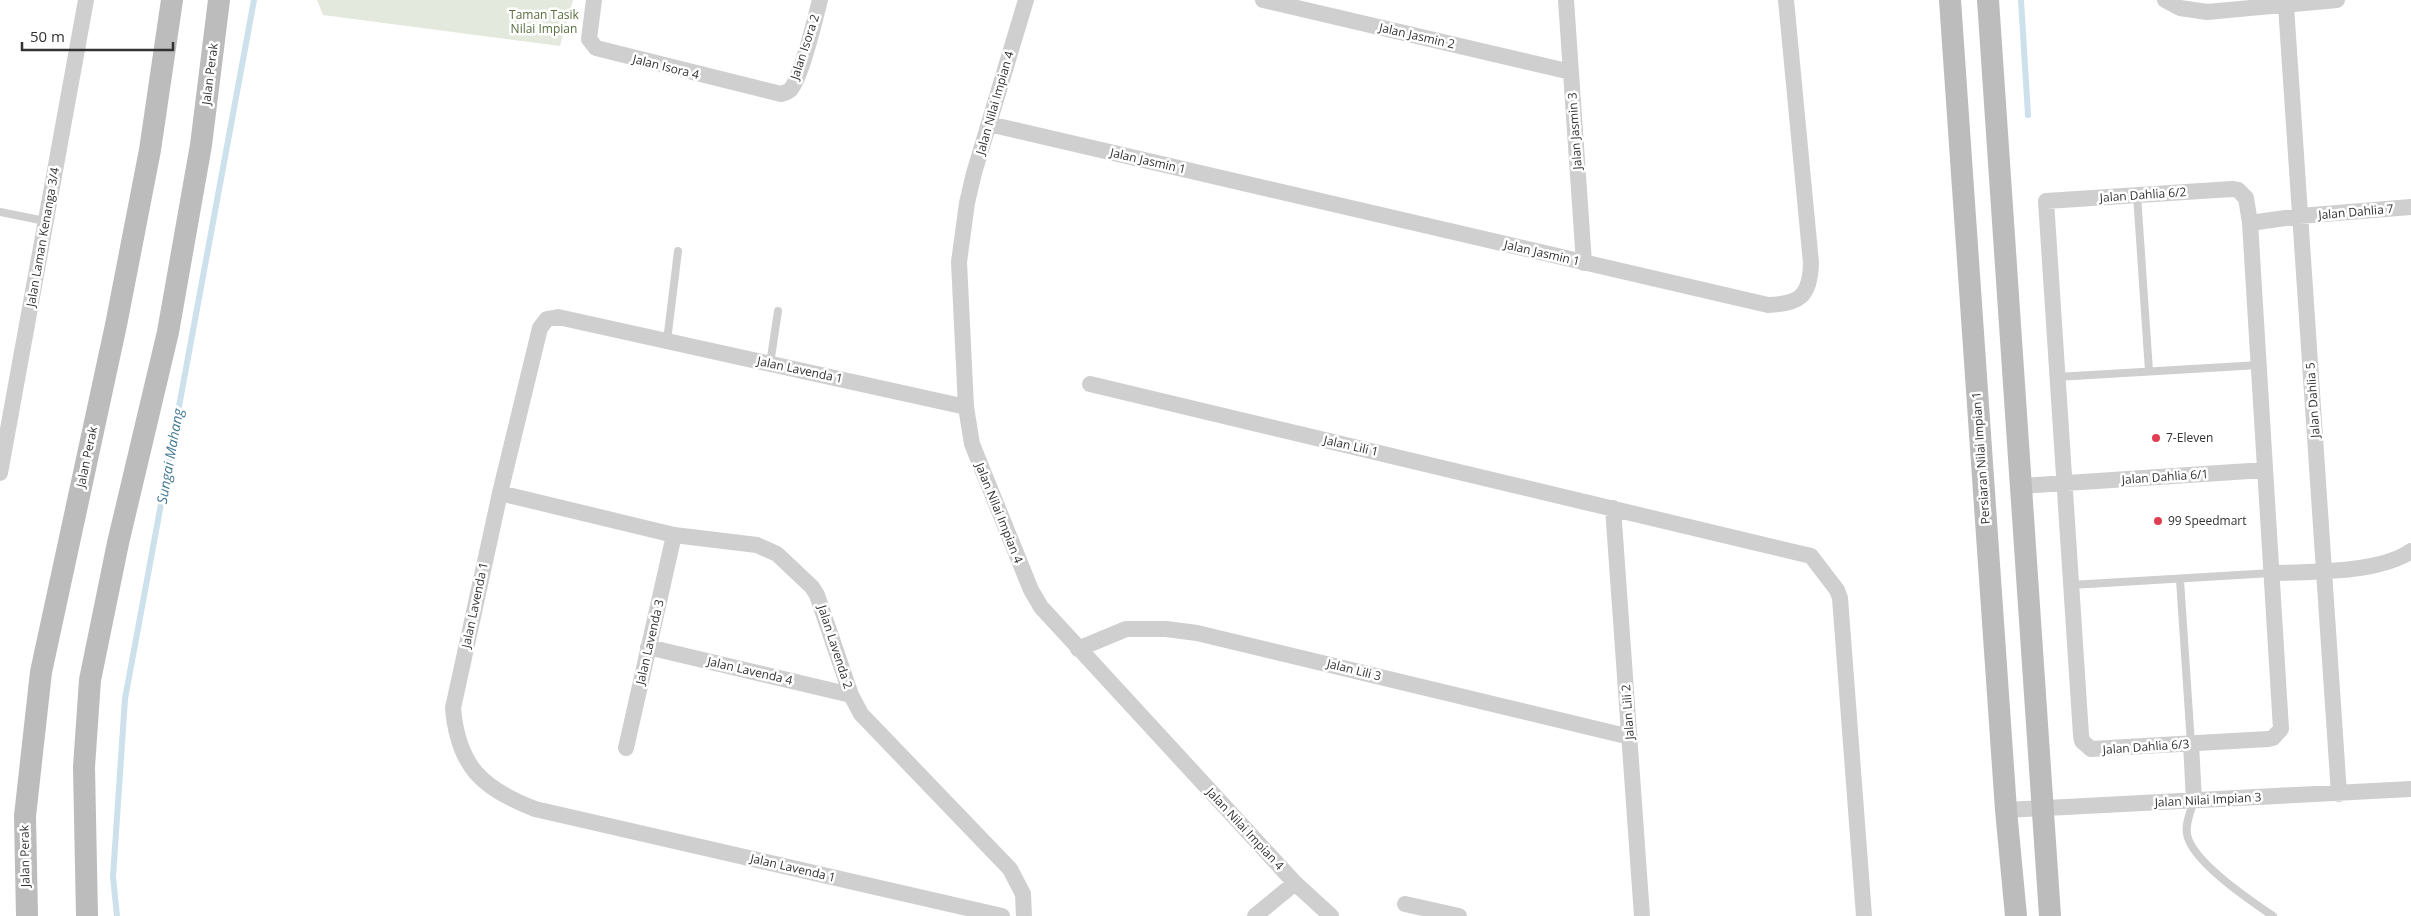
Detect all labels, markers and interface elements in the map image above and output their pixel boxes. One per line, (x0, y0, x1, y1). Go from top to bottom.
park label: Taman Tasik Nilai Impian (509, 6, 580, 37)
street label: Jalan Isora 2 (786, 12, 823, 83)
street label: Jalan Jasmin 2 (1377, 18, 1457, 53)
scale bar (22, 20, 174, 52)
text: 50 m (30, 26, 65, 46)
street label: Jalan Perak (197, 41, 222, 107)
street label: Jalan Nilai Impian 4 (971, 49, 1017, 158)
street label: Jalan Isora 4 (630, 50, 701, 83)
street label: Jalan Jasmin 3 (1563, 92, 1586, 171)
street label: Jalan Jasmin 1 (1108, 143, 1188, 177)
street label: Jalan Laman Kenanga 3/4 (22, 166, 63, 309)
street label: Jalan Dahlia 6/2 (2098, 183, 2187, 206)
street label: Jalan Dahlia 7 (2317, 200, 2394, 223)
street label: Jalan Jasmin 1 (1502, 235, 1582, 269)
street label: Jalan Lavenda 1 (755, 352, 844, 387)
street label: Jalan Dahlia 5 (2301, 362, 2324, 439)
street label: Persiaran Nilai Impian 1 (1967, 391, 1994, 525)
water label: Sungai Mahang (152, 406, 187, 505)
street label: Jalan Perak (72, 424, 101, 490)
place label: 7-Eleven (2166, 429, 2213, 446)
street label: Jalan Lili 1 (1321, 431, 1380, 460)
marker: 7-Eleven (2150, 432, 2162, 444)
street label: Jalan Nilai Impian 4 (971, 459, 1027, 566)
street label: Jalan Dahlia 6/1 (2120, 465, 2209, 488)
place label: 99 Speedmart (2168, 512, 2247, 529)
marker: 99 Speedmart (2152, 515, 2164, 527)
street label: Jalan Lavenda 1 (457, 561, 492, 650)
street label: Jalan Lavenda 3 (631, 597, 668, 687)
street label: Jalan Lavenda 2 (814, 602, 857, 691)
street label: Jalan Lavenda 4 (705, 652, 795, 689)
street label: Jalan Lili 3 (1324, 654, 1383, 684)
street label: Jalan Lili 2 (1617, 684, 1638, 741)
street label: Jalan Dahlia 6/3 (2101, 735, 2190, 758)
street label: Jalan Nilai Impian 4 (1202, 783, 1288, 874)
street label: Jalan Nilai Impian 3 (2153, 788, 2262, 811)
street label: Jalan Perak (15, 824, 34, 888)
street label: Jalan Lavenda 1 (748, 849, 837, 886)

